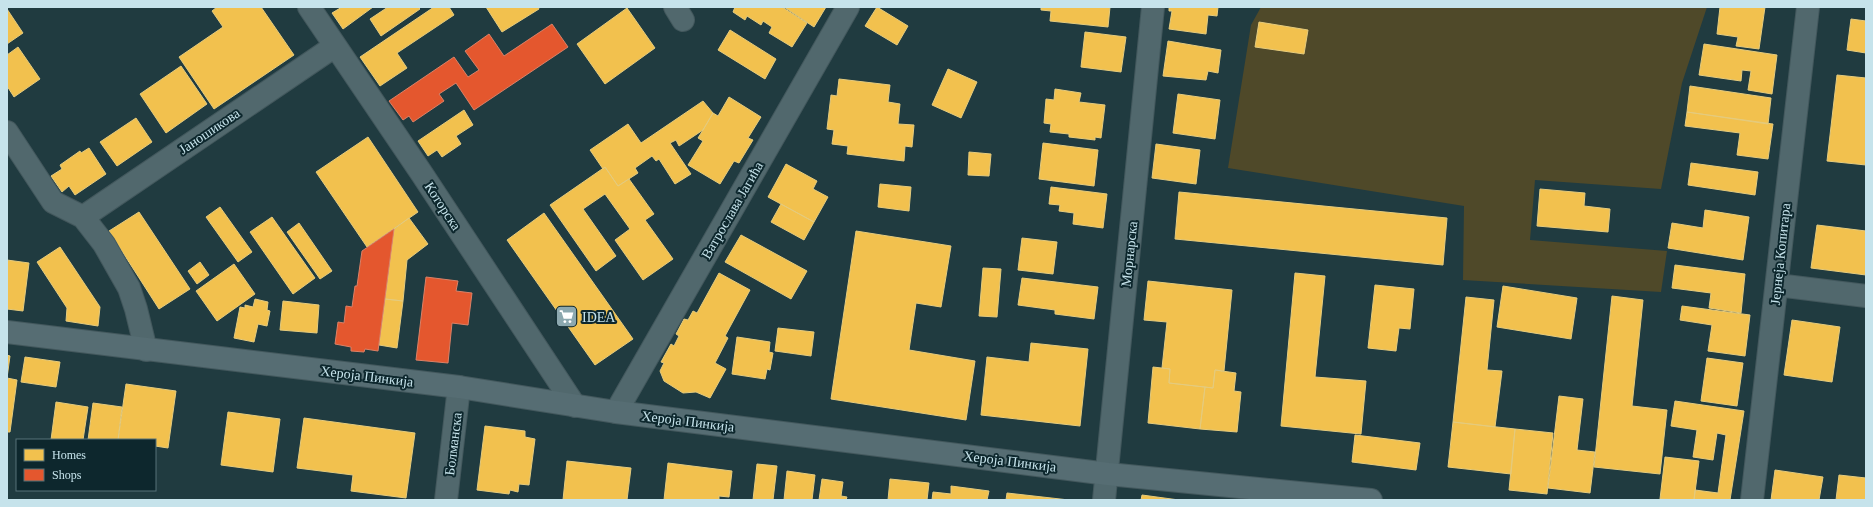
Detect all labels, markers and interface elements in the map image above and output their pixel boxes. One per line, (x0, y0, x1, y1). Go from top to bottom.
street label: Јаношикова (176, 105, 243, 157)
street label: Ватрослава Јагића (699, 158, 767, 261)
street label: Которска (421, 179, 464, 234)
street label: Јернеја Копитара (1768, 202, 1793, 306)
street label: Морнарска (1119, 220, 1140, 288)
supermarket icon: IDEA (553, 304, 579, 330)
place label: IDEA (582, 310, 616, 325)
street label: Хероја Пинкија (320, 363, 415, 390)
street label: Хероја Пинкија (641, 408, 736, 435)
street label: Болманска (442, 411, 465, 476)
legend (16, 439, 156, 491)
text: Homes (52, 448, 86, 462)
street label: Хероја Пинкија (963, 448, 1058, 475)
text: Shops (52, 468, 82, 482)

